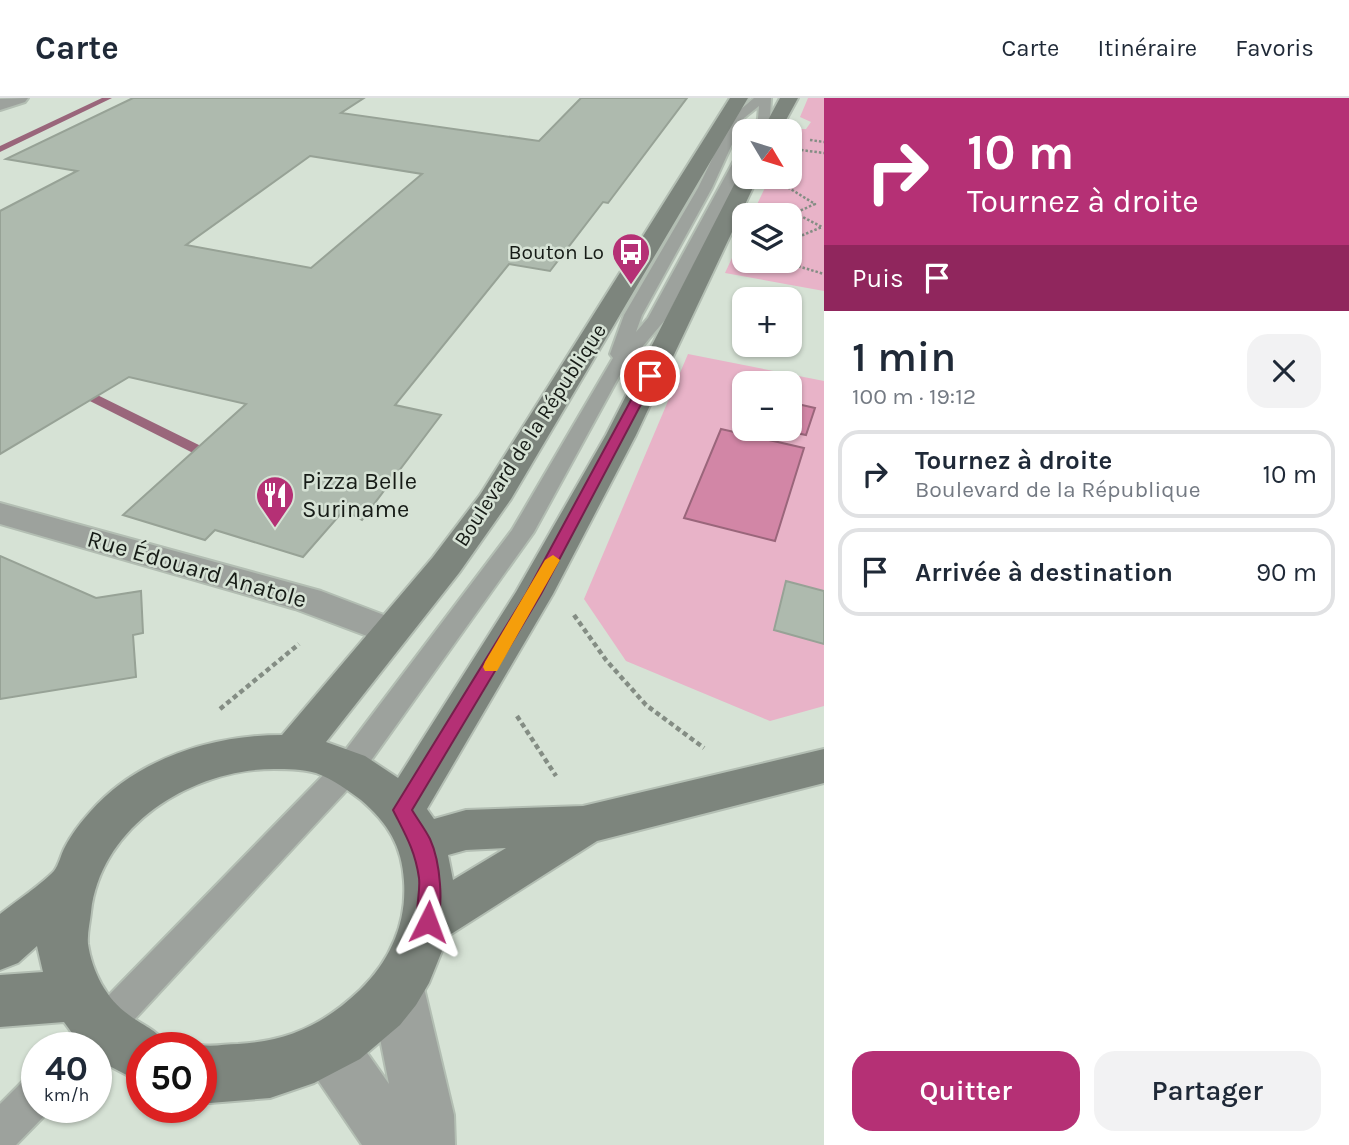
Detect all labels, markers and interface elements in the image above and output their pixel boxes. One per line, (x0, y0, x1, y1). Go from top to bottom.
text: Carte (35, 29, 119, 67)
text: Carte (1001, 34, 1059, 62)
text: Itinéraire (1097, 34, 1197, 62)
text: Favoris (1235, 34, 1314, 62)
north arrow (732, 119, 802, 189)
map controls (732, 119, 802, 441)
text: 10 m (967, 124, 1074, 181)
icon: right (852, 126, 943, 217)
text: Tournez à droite (967, 183, 1199, 220)
button: layers (732, 203, 802, 273)
bus stop icon: Bouton Lo (610, 231, 652, 286)
place label: Bouton Lo (508, 240, 604, 264)
icon: arrive (918, 259, 956, 297)
text: Puis (852, 263, 904, 294)
button: + (732, 287, 802, 357)
street label: Boulevard de la République (449, 319, 611, 551)
text: 1 min (852, 332, 956, 382)
button: close (1247, 334, 1321, 408)
pin (620, 346, 680, 406)
icon: arrive (631, 357, 669, 395)
button: − (732, 371, 802, 441)
text: 100 m · 19:12 (852, 383, 976, 410)
text: Tournez à droite (915, 445, 1112, 476)
icon: right (856, 455, 894, 493)
text: 10 m (1262, 459, 1317, 490)
place label: Pizza Belle Suriname (302, 467, 417, 523)
restaurant icon: Pizza Belle Suriname (254, 474, 296, 529)
text: Boulevard de la République (915, 476, 1201, 503)
street label: Rue Édouard Anatole (84, 523, 310, 614)
icon: arrive (856, 553, 894, 591)
text: Arrivée à destination (915, 557, 1173, 588)
text: 90 m (1256, 557, 1317, 588)
position arrow (391, 885, 465, 959)
speed limit sign: 50 (126, 1032, 217, 1123)
text: 40 (45, 1048, 88, 1089)
button: Quitter (852, 1051, 1080, 1131)
button: Partager (1094, 1051, 1321, 1131)
text: km/h (44, 1084, 89, 1106)

